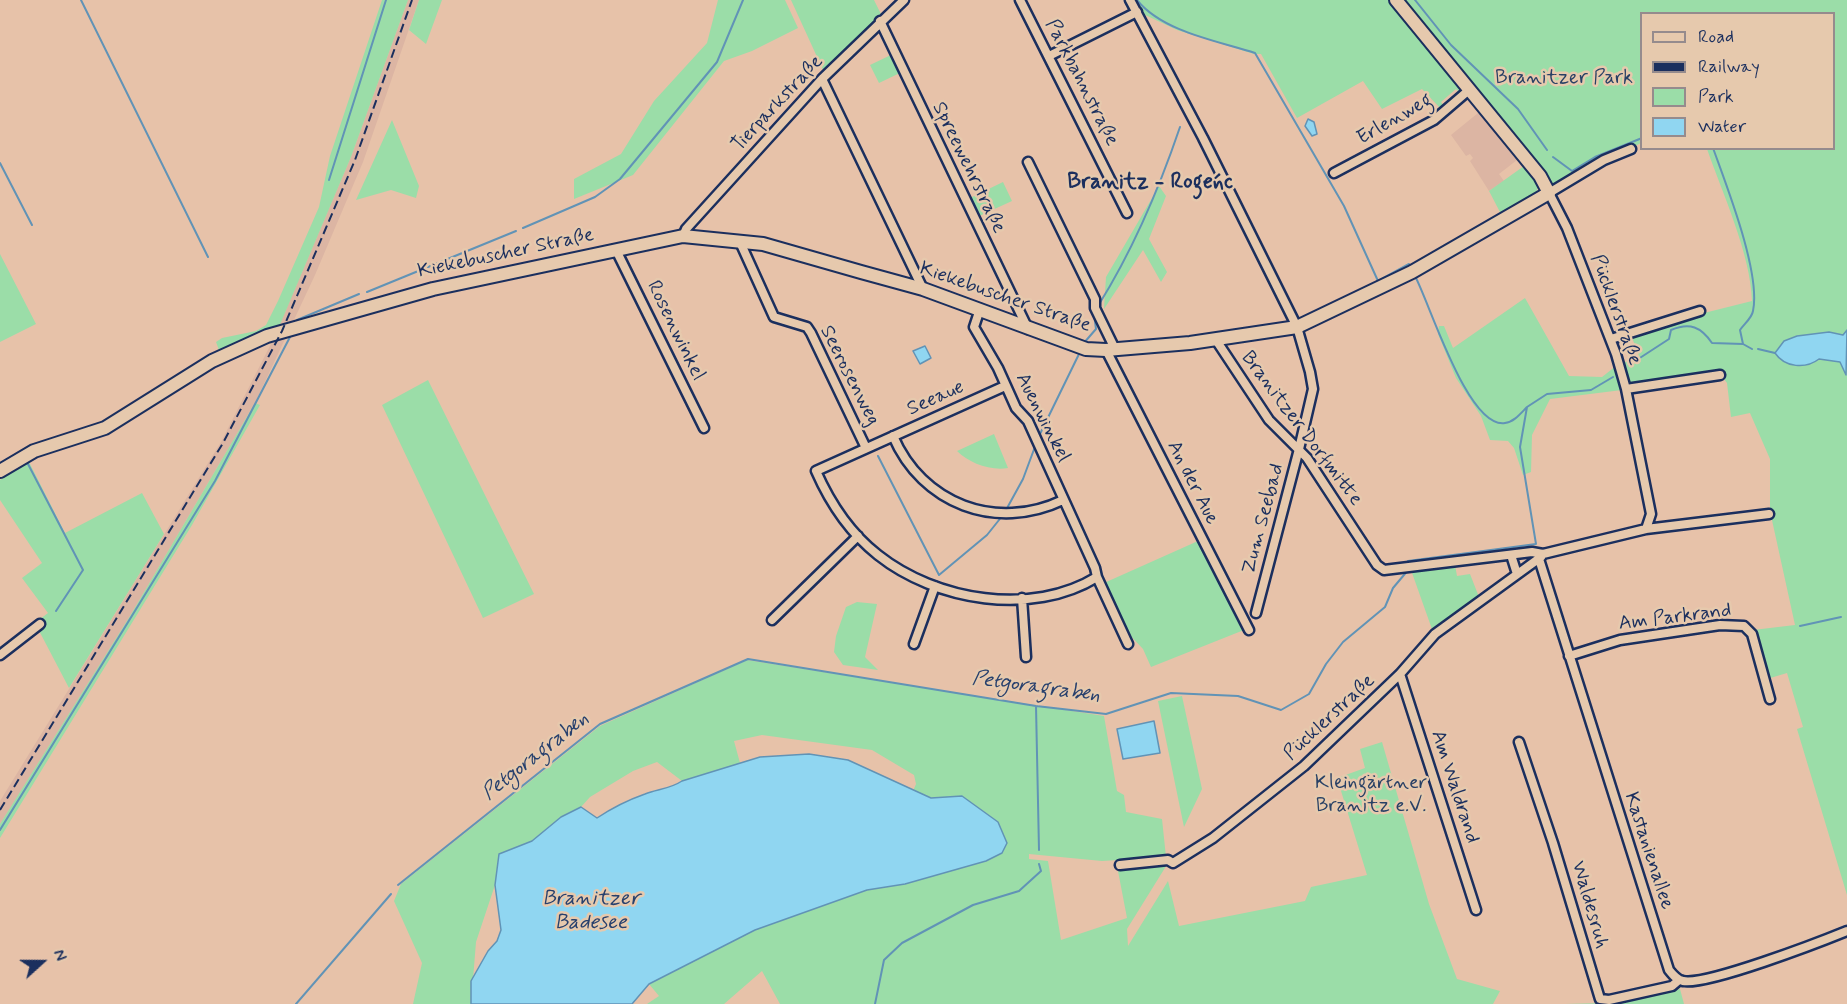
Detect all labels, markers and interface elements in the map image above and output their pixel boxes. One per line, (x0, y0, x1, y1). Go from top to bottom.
legend (1640, 12, 1835, 150)
street label: Parkbahnstraße (1039, 16, 1123, 150)
text: Road (1698, 25, 1734, 49)
street label: Tierparkstraße (727, 51, 829, 157)
text: Railway (1698, 55, 1760, 79)
park label: Branitzer Park (1495, 67, 1633, 91)
text: Park (1698, 85, 1734, 109)
street label: Erlenweg (1353, 89, 1437, 151)
street label: Spreewehrstraße (926, 98, 1010, 238)
text: Water (1698, 115, 1746, 139)
district label: Branitz - Rogeńc (1067, 170, 1233, 196)
street label: Kiekebuscher Straße (416, 224, 596, 284)
street label: Pücklerstraße (1584, 251, 1646, 369)
street label: Kiekebuscher Straße (916, 257, 1094, 339)
street label: Rosenwinkel (640, 277, 710, 385)
street label: Seerosenweg (813, 322, 885, 430)
street label: Branitzer Dorfmitte (1235, 347, 1367, 511)
street label: Auenwinkel (1009, 369, 1075, 467)
street label: Seeaue (904, 376, 968, 422)
street label: An der Aue (1161, 437, 1223, 529)
street label: Zum Seebad (1238, 461, 1290, 577)
street label: Am Parkrand (1617, 599, 1733, 637)
water label: Petgoragraben (970, 667, 1102, 709)
street label: Pücklerstraße (1279, 670, 1381, 766)
water label: Petgoragraben (477, 707, 595, 807)
street label: Am Waldrand (1424, 728, 1484, 846)
park label: Kleingärtner Branitz e.V. (1315, 772, 1427, 819)
street label: Kastanienallee (1618, 789, 1678, 913)
street label: Waldesruh (1565, 859, 1613, 951)
water label: Branitzer Badesee (542, 887, 640, 937)
north arrow (12, 932, 72, 992)
text: N (48, 947, 71, 964)

